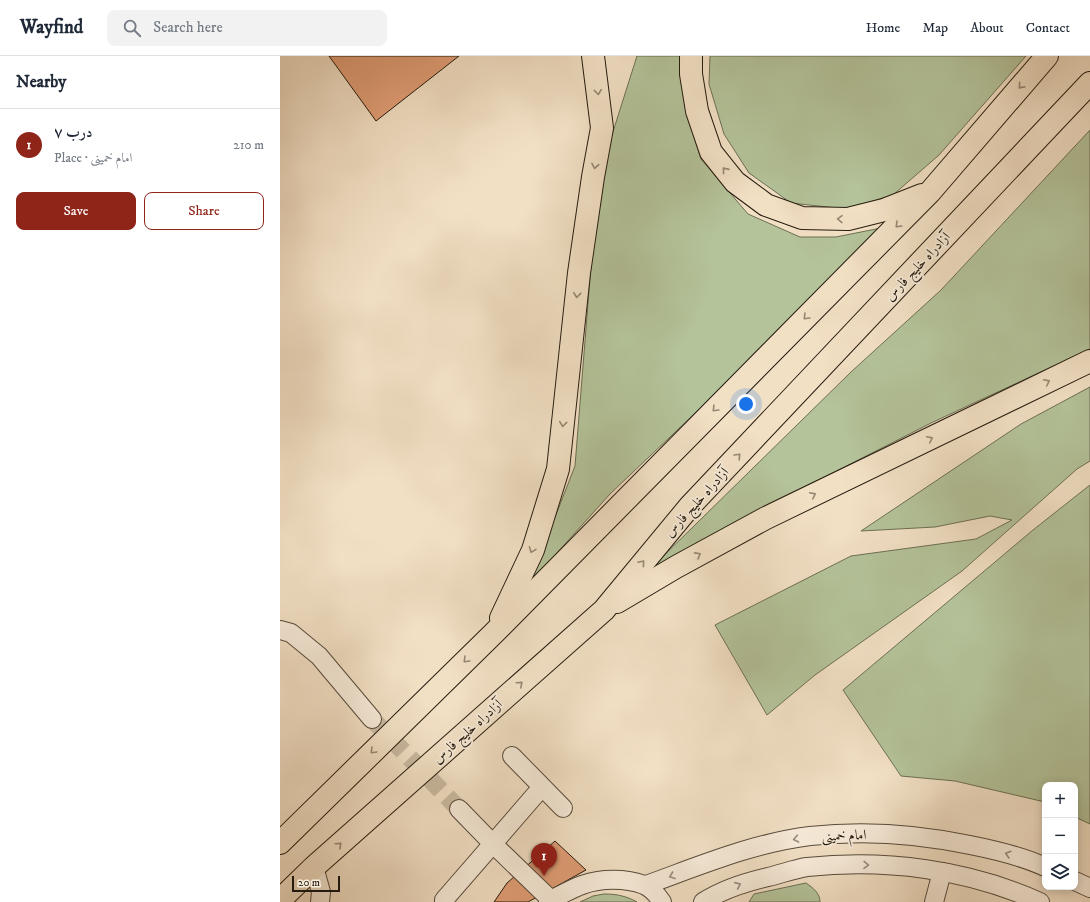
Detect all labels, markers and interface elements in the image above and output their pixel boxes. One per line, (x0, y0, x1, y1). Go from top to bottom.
search box (107, 10, 387, 46)
text: Wayfind (20, 16, 83, 39)
icon: search (121, 17, 143, 39)
text: Search here (153, 18, 223, 37)
text: Home (866, 19, 900, 37)
text: Map (922, 19, 948, 37)
text: About (970, 19, 1004, 37)
text: Contact (1026, 19, 1070, 37)
text: Nearby (16, 71, 66, 93)
one-way arrow (1019, 81, 1026, 88)
one-way arrow (594, 89, 603, 95)
text: درب ۷ (54, 123, 93, 142)
text: 1 (27, 137, 31, 153)
text: 210 m (233, 137, 264, 153)
text: Place · امام خمینی (54, 150, 132, 166)
one-way arrow (591, 163, 600, 169)
one-way arrow (723, 168, 730, 175)
button: Save (16, 192, 136, 230)
button: Share (144, 192, 264, 230)
one-way arrow (837, 214, 843, 223)
one-way arrow (895, 220, 903, 227)
street label: آزادراه خلیج فارس (881, 227, 958, 307)
one-way arrow (573, 292, 582, 298)
one-way arrow (804, 312, 811, 320)
one-way arrow (1043, 379, 1051, 387)
your location (736, 394, 756, 414)
one-way arrow (712, 404, 720, 412)
one-way arrow (558, 421, 567, 427)
one-way arrow (926, 436, 934, 444)
one-way arrow (733, 453, 741, 461)
street label: آزادراه خلیج فارس (661, 462, 736, 543)
one-way arrow (809, 492, 817, 500)
one-way arrow (529, 547, 537, 554)
one-way arrow (694, 553, 701, 560)
one-way arrow (638, 561, 645, 568)
one-way arrow (463, 655, 471, 663)
one-way arrow (516, 682, 523, 689)
street label: آزادراه خلیج فارس (429, 694, 510, 770)
one-way arrow (370, 746, 378, 754)
map controls (1042, 782, 1078, 890)
button: + (1042, 782, 1078, 818)
button: − (1042, 818, 1078, 854)
street label: امام خمینی (821, 826, 867, 849)
one-way arrow (793, 834, 800, 842)
one-way arrow (335, 842, 342, 849)
pin: 1 (531, 843, 557, 876)
one-way arrow (1005, 850, 1012, 859)
button: layers (1042, 854, 1078, 890)
one-way arrow (863, 861, 869, 869)
one-way arrow (669, 871, 676, 879)
scale bar (292, 874, 340, 893)
text: 20 m (298, 876, 320, 890)
one-way arrow (735, 882, 742, 890)

